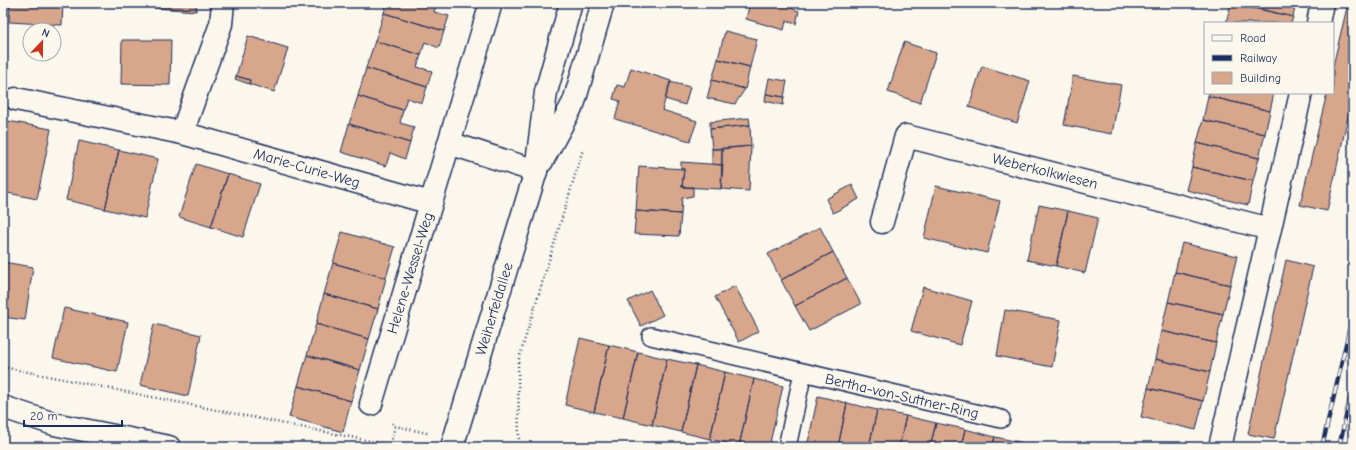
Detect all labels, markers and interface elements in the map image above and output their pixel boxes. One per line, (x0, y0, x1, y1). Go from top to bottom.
north arrow (22, 22, 62, 62)
legend (1204, 22, 1334, 94)
text: N (40, 26, 51, 41)
text: Road (1240, 31, 1266, 45)
text: Railway (1240, 51, 1278, 65)
text: Building (1240, 71, 1281, 85)
street label: Marie-Curie-Weg (252, 144, 362, 192)
street label: Weberkolkwiesen (990, 149, 1100, 193)
street label: Helene-Wessel-Weg (383, 210, 437, 336)
street label: Weiherfeldallee (471, 260, 517, 358)
street label: Bertha-von-Suttner-Ring (823, 370, 981, 422)
scale bar (24, 402, 122, 428)
text: 20 m (30, 409, 58, 423)

